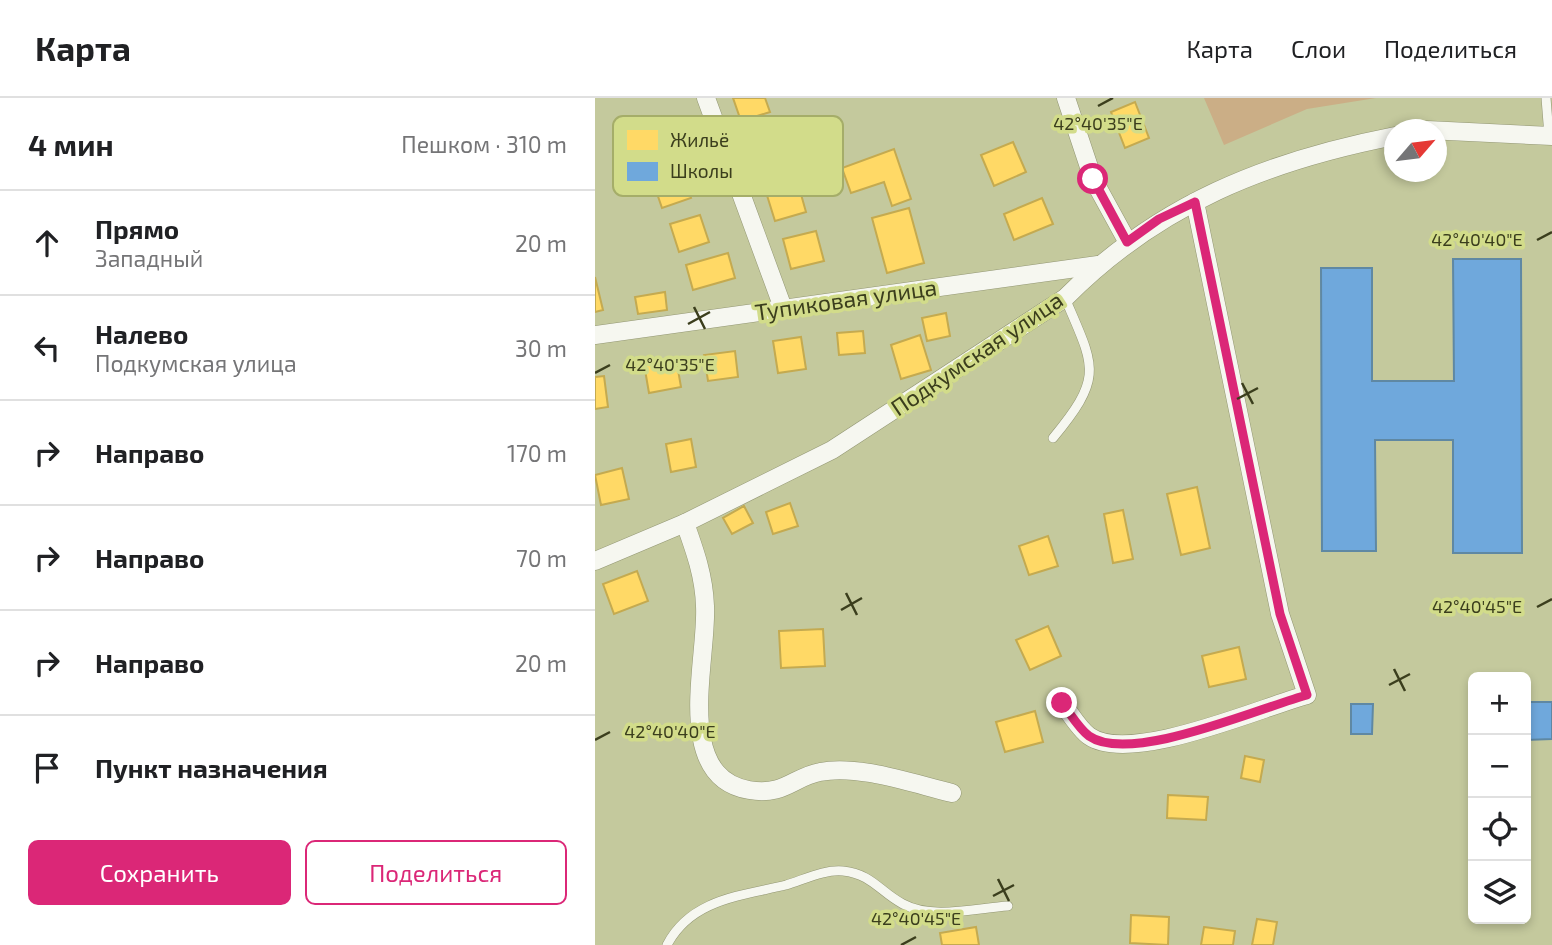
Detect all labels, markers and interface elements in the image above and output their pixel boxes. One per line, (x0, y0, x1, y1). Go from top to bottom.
text: Карта (35, 28, 131, 68)
text: Карта (1186, 34, 1253, 63)
text: Слои (1291, 34, 1346, 63)
text: Поделиться (1384, 34, 1517, 63)
text: 42°40'35"E (1053, 112, 1143, 134)
legend (613, 116, 843, 196)
north arrow (1384, 119, 1447, 182)
text: 4 мин (28, 126, 114, 162)
text: Жильё (670, 128, 729, 151)
text: Пешком · 310 m (401, 130, 567, 158)
text: Школы (670, 159, 733, 182)
route start (1077, 163, 1108, 194)
text: Прямо (95, 213, 179, 244)
icon: ahead (28, 224, 66, 262)
text: 42°40'40"E (1431, 228, 1523, 250)
text: 20 m (515, 229, 567, 257)
text: Западный (95, 244, 203, 272)
street label: Тупиковая улица (753, 272, 939, 327)
street label: Подкумская улица (885, 285, 1068, 422)
text: Налево (95, 318, 188, 349)
icon: left (28, 329, 66, 367)
text: 30 m (515, 334, 567, 362)
text: Подкумская улица (95, 349, 297, 377)
text: 42°40'35"E (625, 353, 715, 375)
icon: right (28, 434, 66, 472)
text: Направо (95, 437, 204, 468)
text: 170 m (507, 439, 567, 467)
icon: right (28, 539, 66, 577)
text: Направо (95, 542, 204, 573)
text: 70 m (516, 544, 567, 572)
text: 42°40'45"E (1432, 595, 1522, 617)
icon: right (28, 644, 66, 682)
text: Направо (95, 647, 204, 678)
text: 20 m (515, 649, 567, 677)
map controls (1468, 672, 1531, 924)
button: + (1468, 672, 1531, 735)
route end (1046, 687, 1077, 718)
text: 42°40'40"E (624, 720, 716, 742)
button: − (1468, 735, 1531, 798)
icon: arrive (28, 749, 66, 787)
text: Пункт назначения (95, 752, 328, 783)
button: locate (1468, 798, 1531, 861)
button: Сохранить (28, 840, 291, 905)
button: Поделиться (305, 840, 567, 905)
button: layers (1468, 861, 1531, 924)
text: 42°40'45"E (871, 907, 961, 929)

